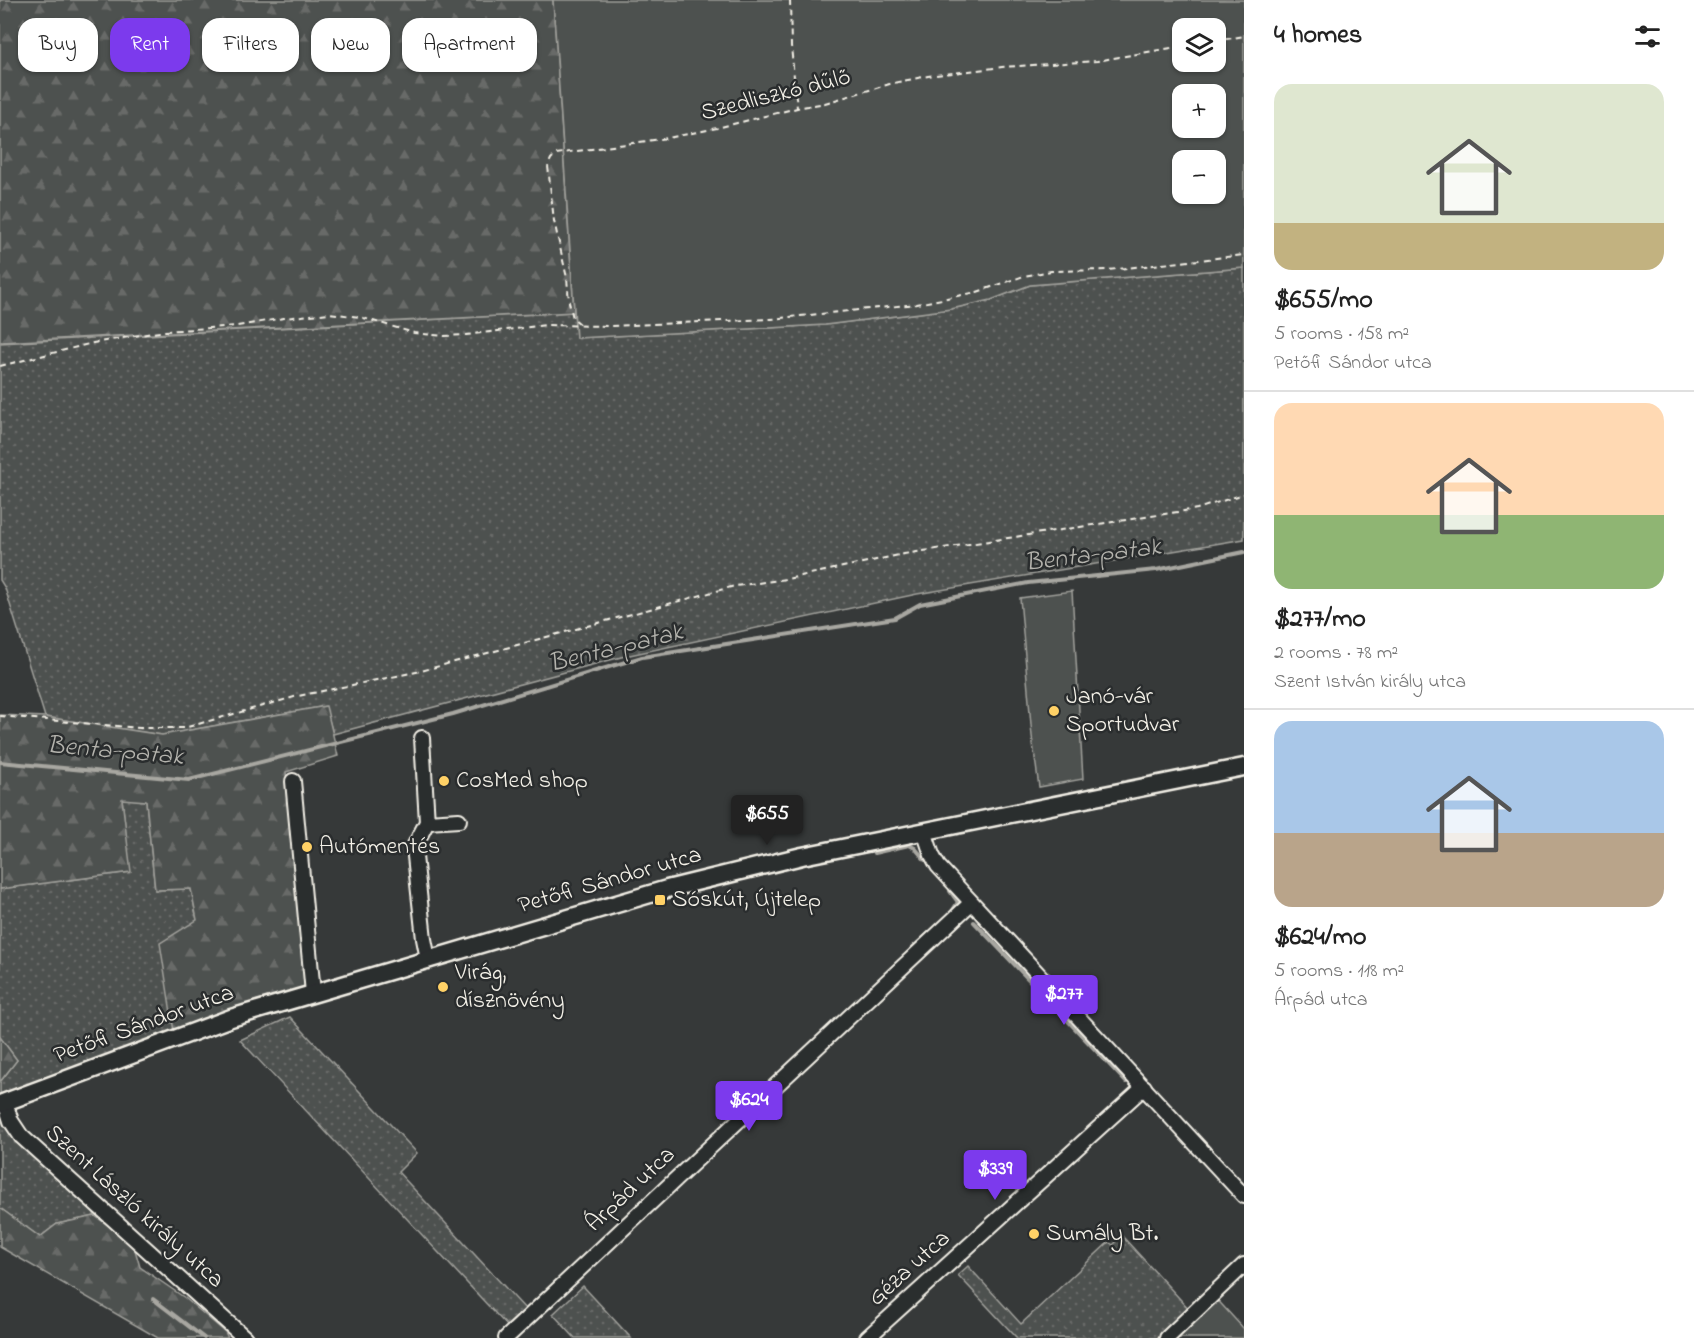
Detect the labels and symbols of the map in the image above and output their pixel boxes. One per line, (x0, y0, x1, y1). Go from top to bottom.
street label: Szedliszkó dűlő (698, 61, 854, 131)
water label: Benta-patak (1023, 529, 1165, 583)
water label: Benta-patak (545, 614, 689, 684)
place label: Janó-vár Sportudvar (1066, 680, 1180, 743)
marker: Janó-vár Sportudvar (1047, 704, 1061, 718)
water label: Benta-patak (45, 727, 186, 777)
place label: CosMed shop (456, 764, 588, 799)
marker: CosMed shop (437, 774, 451, 788)
pin: $655 (731, 795, 803, 846)
place label: Autómentés (319, 830, 440, 865)
street label: Petőfi Sándor utca (514, 838, 706, 924)
marker: Autómentés (300, 840, 314, 854)
place label: Sóskút, Újtelep (672, 883, 821, 918)
marker: Sóskút, Újtelep (653, 893, 667, 907)
place label: Virág, dísznövény (454, 956, 565, 1020)
pin: $277 (1028, 975, 1100, 1026)
street label: Petőfi Sándor utca (49, 976, 239, 1074)
marker: Virág, dísznövény (436, 980, 450, 994)
pin: $624 (713, 1081, 785, 1132)
street label: Szent László király utca (36, 1117, 232, 1298)
street label: Árpád utca (578, 1139, 684, 1241)
pin: $339 (959, 1150, 1031, 1201)
place label: Sumály Bt. (1046, 1217, 1158, 1253)
street label: Géza utca (861, 1222, 959, 1316)
marker: Sumály Bt. (1027, 1227, 1041, 1241)

